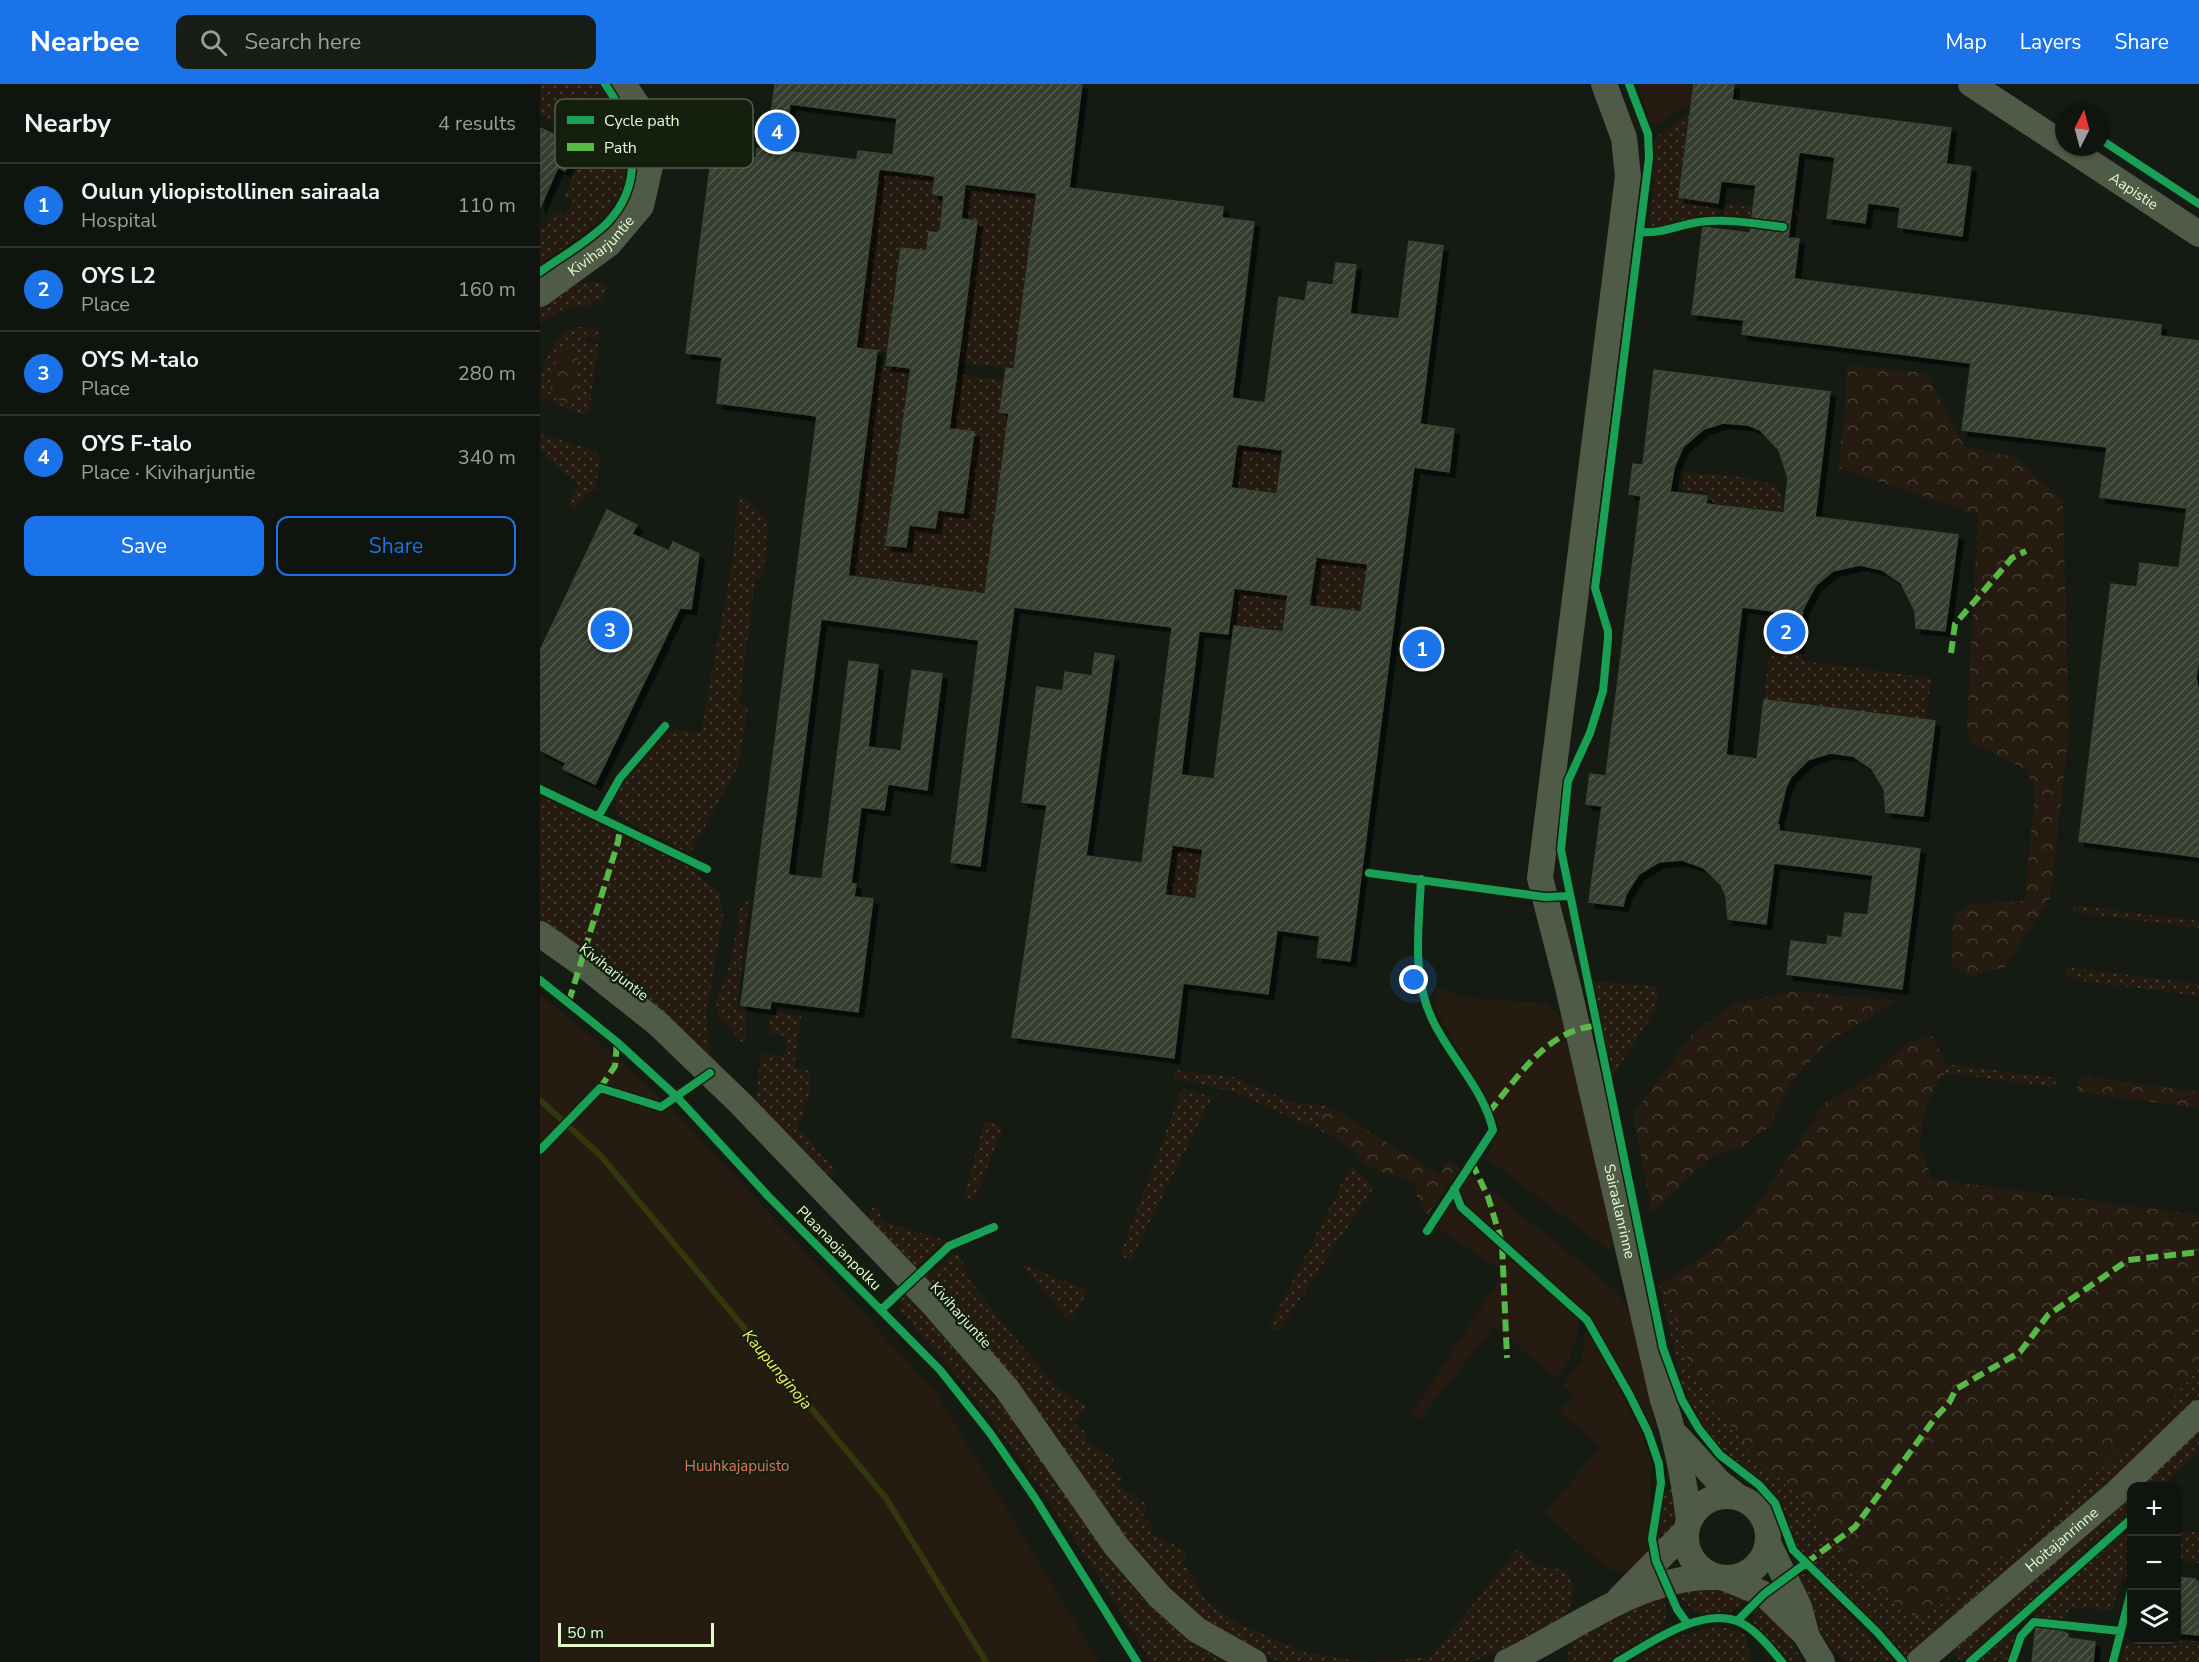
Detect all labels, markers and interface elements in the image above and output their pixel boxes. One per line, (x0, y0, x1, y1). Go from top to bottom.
search box (176, 15, 596, 69)
text: Nearbee (30, 23, 140, 61)
icon: search (197, 26, 230, 59)
text: Search here (245, 27, 361, 57)
text: Map (1945, 28, 1987, 56)
text: Layers (2020, 28, 2081, 56)
text: Share (2114, 28, 2169, 56)
legend (555, 99, 753, 168)
north arrow (2055, 102, 2109, 156)
text: Nearby (24, 106, 111, 141)
text: 4 results (438, 110, 516, 137)
text: Cycle path (604, 110, 680, 132)
pin: 4 (758, 110, 796, 154)
text: Path (604, 137, 637, 159)
street label: Aapistie (2105, 168, 2162, 215)
text: Oulun yliopistollinen sairaala (81, 177, 380, 207)
text: 1 (38, 192, 50, 219)
text: 110 m (458, 192, 516, 219)
text: Hospital (81, 207, 157, 234)
street label: Kiviharjuntie (564, 211, 639, 281)
text: OYS L2 (81, 261, 156, 291)
text: 2 (38, 276, 50, 303)
text: 160 m (458, 276, 516, 303)
text: Place (81, 291, 130, 318)
text: OYS M-talo (81, 345, 199, 375)
text: 3 (38, 360, 50, 387)
text: 280 m (458, 360, 516, 387)
text: Place (81, 375, 130, 402)
text: OYS F-talo (81, 429, 192, 459)
text: 4 (38, 444, 50, 471)
text: 340 m (458, 444, 516, 471)
text: Place · Kiviharjuntie (81, 459, 256, 486)
button: Save (24, 516, 264, 576)
button: Share (276, 516, 516, 576)
pin: 3 (590, 608, 630, 652)
pin: 2 (1766, 610, 1806, 654)
pin: 1 (1402, 626, 1442, 672)
street label: Kiviharjuntie (575, 939, 653, 1005)
your location (1399, 965, 1428, 994)
street label: Sairaalanrinne (1599, 1162, 1640, 1261)
street label: Plaanaojanpolku (792, 1201, 886, 1295)
street label: Kiviharjuntie (926, 1277, 996, 1353)
water label: Kaupunginoja (737, 1325, 817, 1414)
park label: Huuhkajapuisto (685, 1456, 789, 1476)
map controls (2127, 1482, 2181, 1644)
button: + (2127, 1482, 2181, 1536)
street label: Hoitajanrinne (2021, 1503, 2103, 1577)
button: − (2127, 1536, 2181, 1590)
button: layers (2127, 1590, 2181, 1644)
scale bar (558, 1620, 714, 1648)
text: 50 m (567, 1622, 604, 1644)

